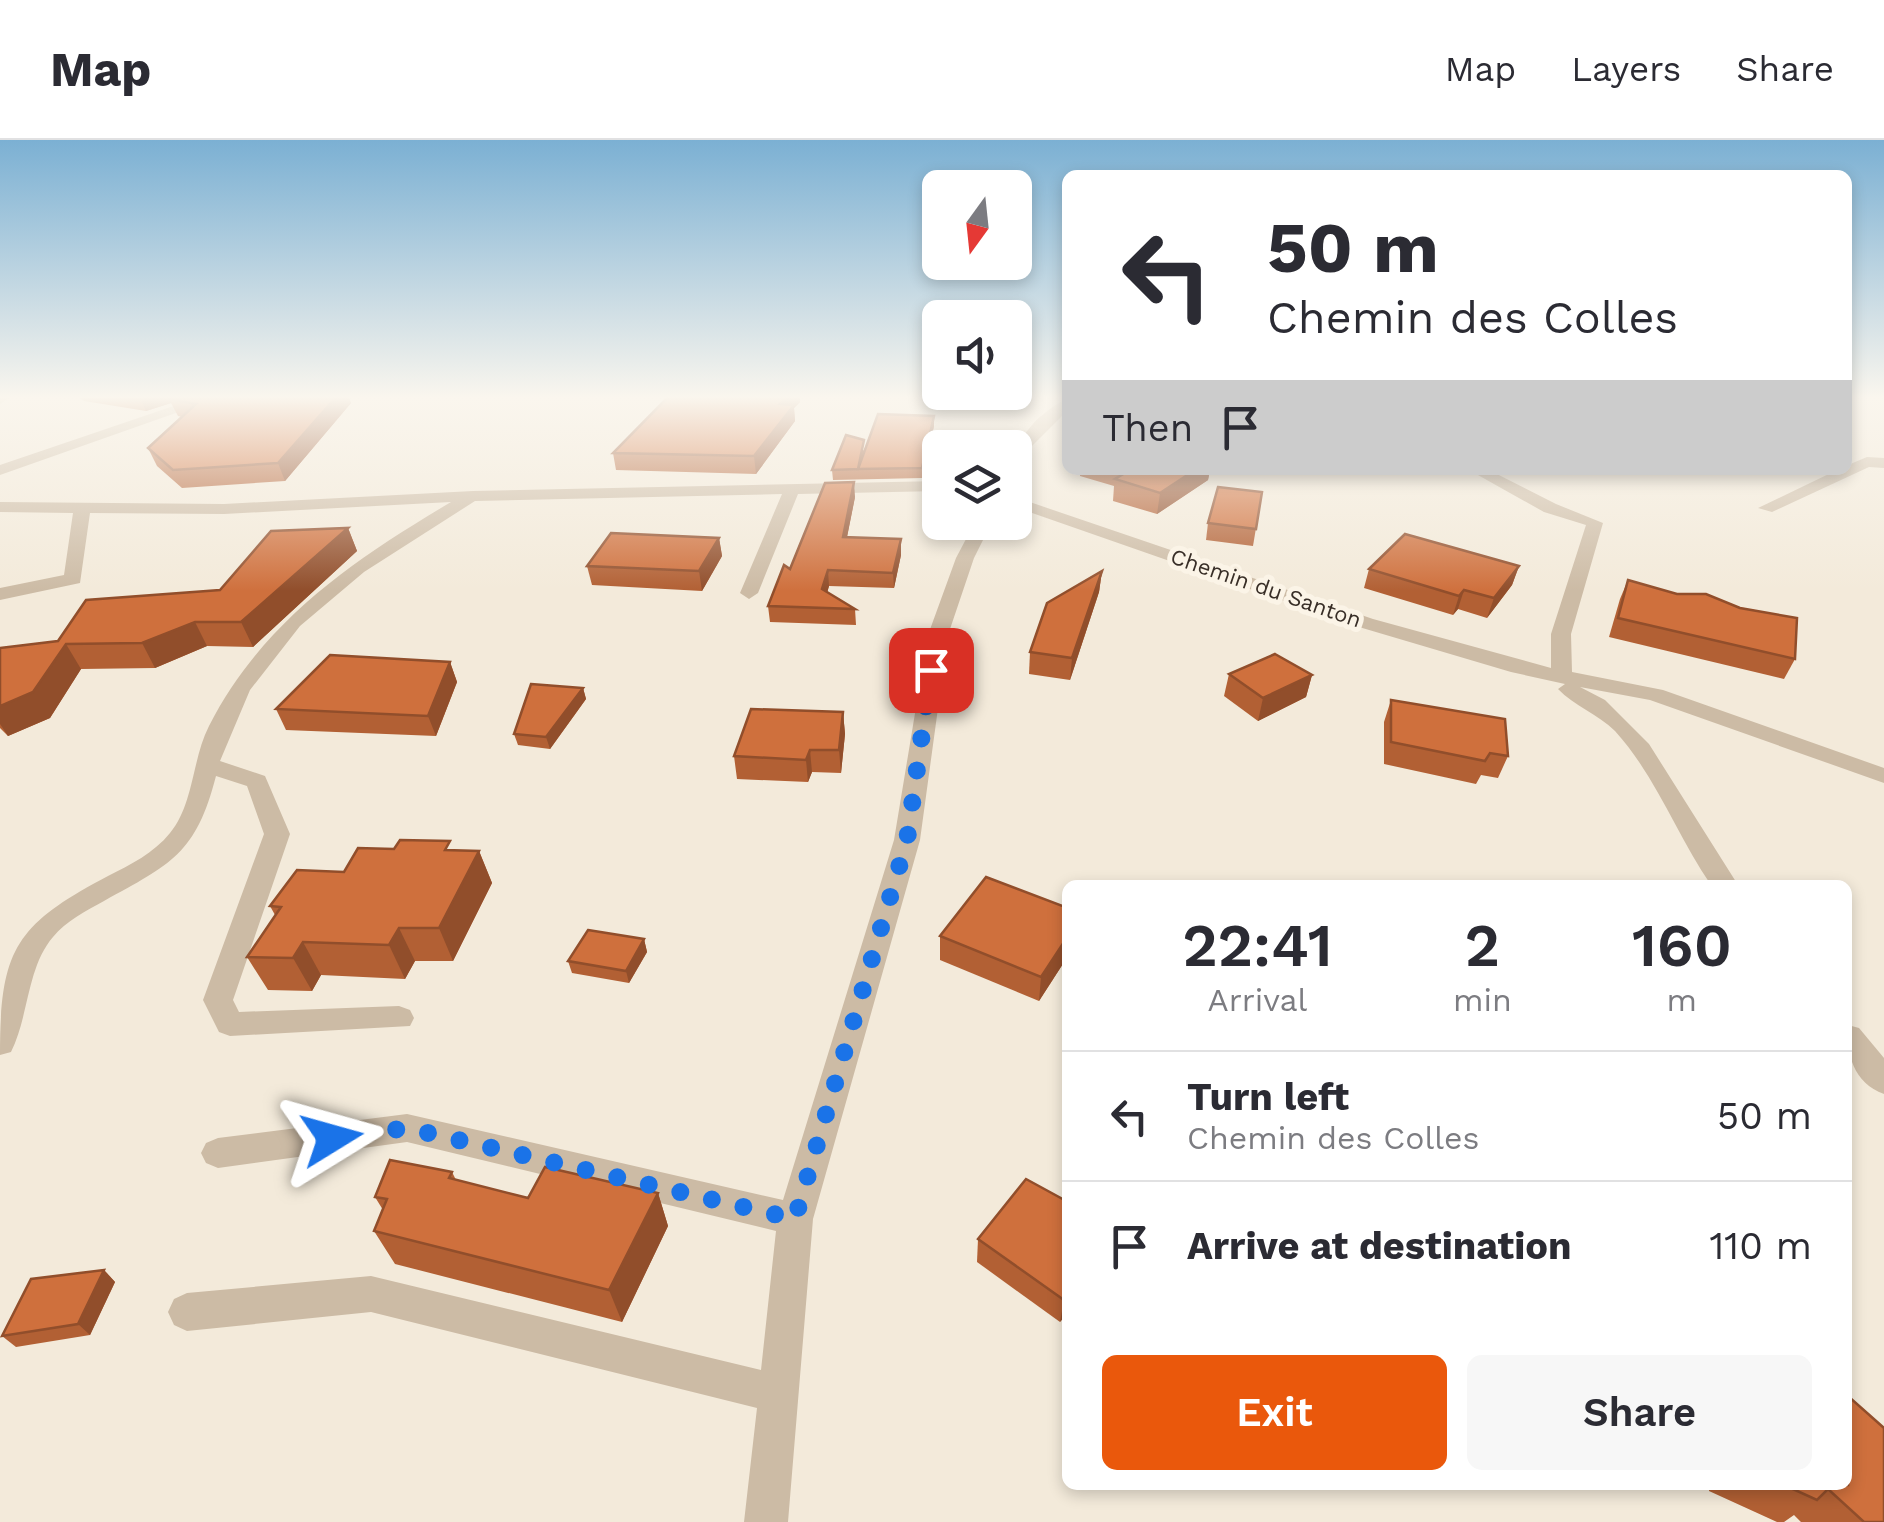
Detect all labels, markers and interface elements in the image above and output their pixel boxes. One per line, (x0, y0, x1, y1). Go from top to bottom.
text: Map (50, 41, 151, 98)
text: Map (1445, 48, 1516, 90)
text: Layers (1571, 48, 1681, 90)
text: Share (1736, 48, 1834, 90)
north arrow (922, 170, 1032, 280)
map controls (922, 170, 1032, 540)
text: 50 m (1267, 207, 1439, 289)
icon: left (1102, 210, 1232, 340)
text: Chemin des Colles (1267, 291, 1678, 344)
button: sound (922, 300, 1032, 410)
icon: arrive (1213, 400, 1268, 455)
text: Then (1102, 406, 1193, 450)
button: layers (922, 430, 1032, 540)
street label: Chemin du Santon (1167, 544, 1365, 632)
pin (889, 628, 974, 713)
icon: arrive (904, 643, 959, 698)
text: 22:41 (1182, 910, 1333, 981)
text: 2 (1465, 910, 1500, 981)
text: 160 (1632, 910, 1732, 981)
text: Arrival (1208, 981, 1307, 1019)
text: min (1453, 981, 1512, 1019)
text: m (1667, 981, 1697, 1019)
text: Turn left (1187, 1075, 1349, 1119)
position arrow (280, 1086, 384, 1190)
icon: left (1102, 1089, 1157, 1144)
text: 50 m (1717, 1094, 1812, 1138)
text: Chemin des Colles (1187, 1119, 1479, 1157)
icon: arrive (1102, 1219, 1157, 1274)
text: Arrive at destination (1187, 1224, 1572, 1268)
text: 110 m (1710, 1224, 1812, 1268)
button: Exit (1102, 1355, 1447, 1470)
button: Share (1467, 1355, 1812, 1470)

